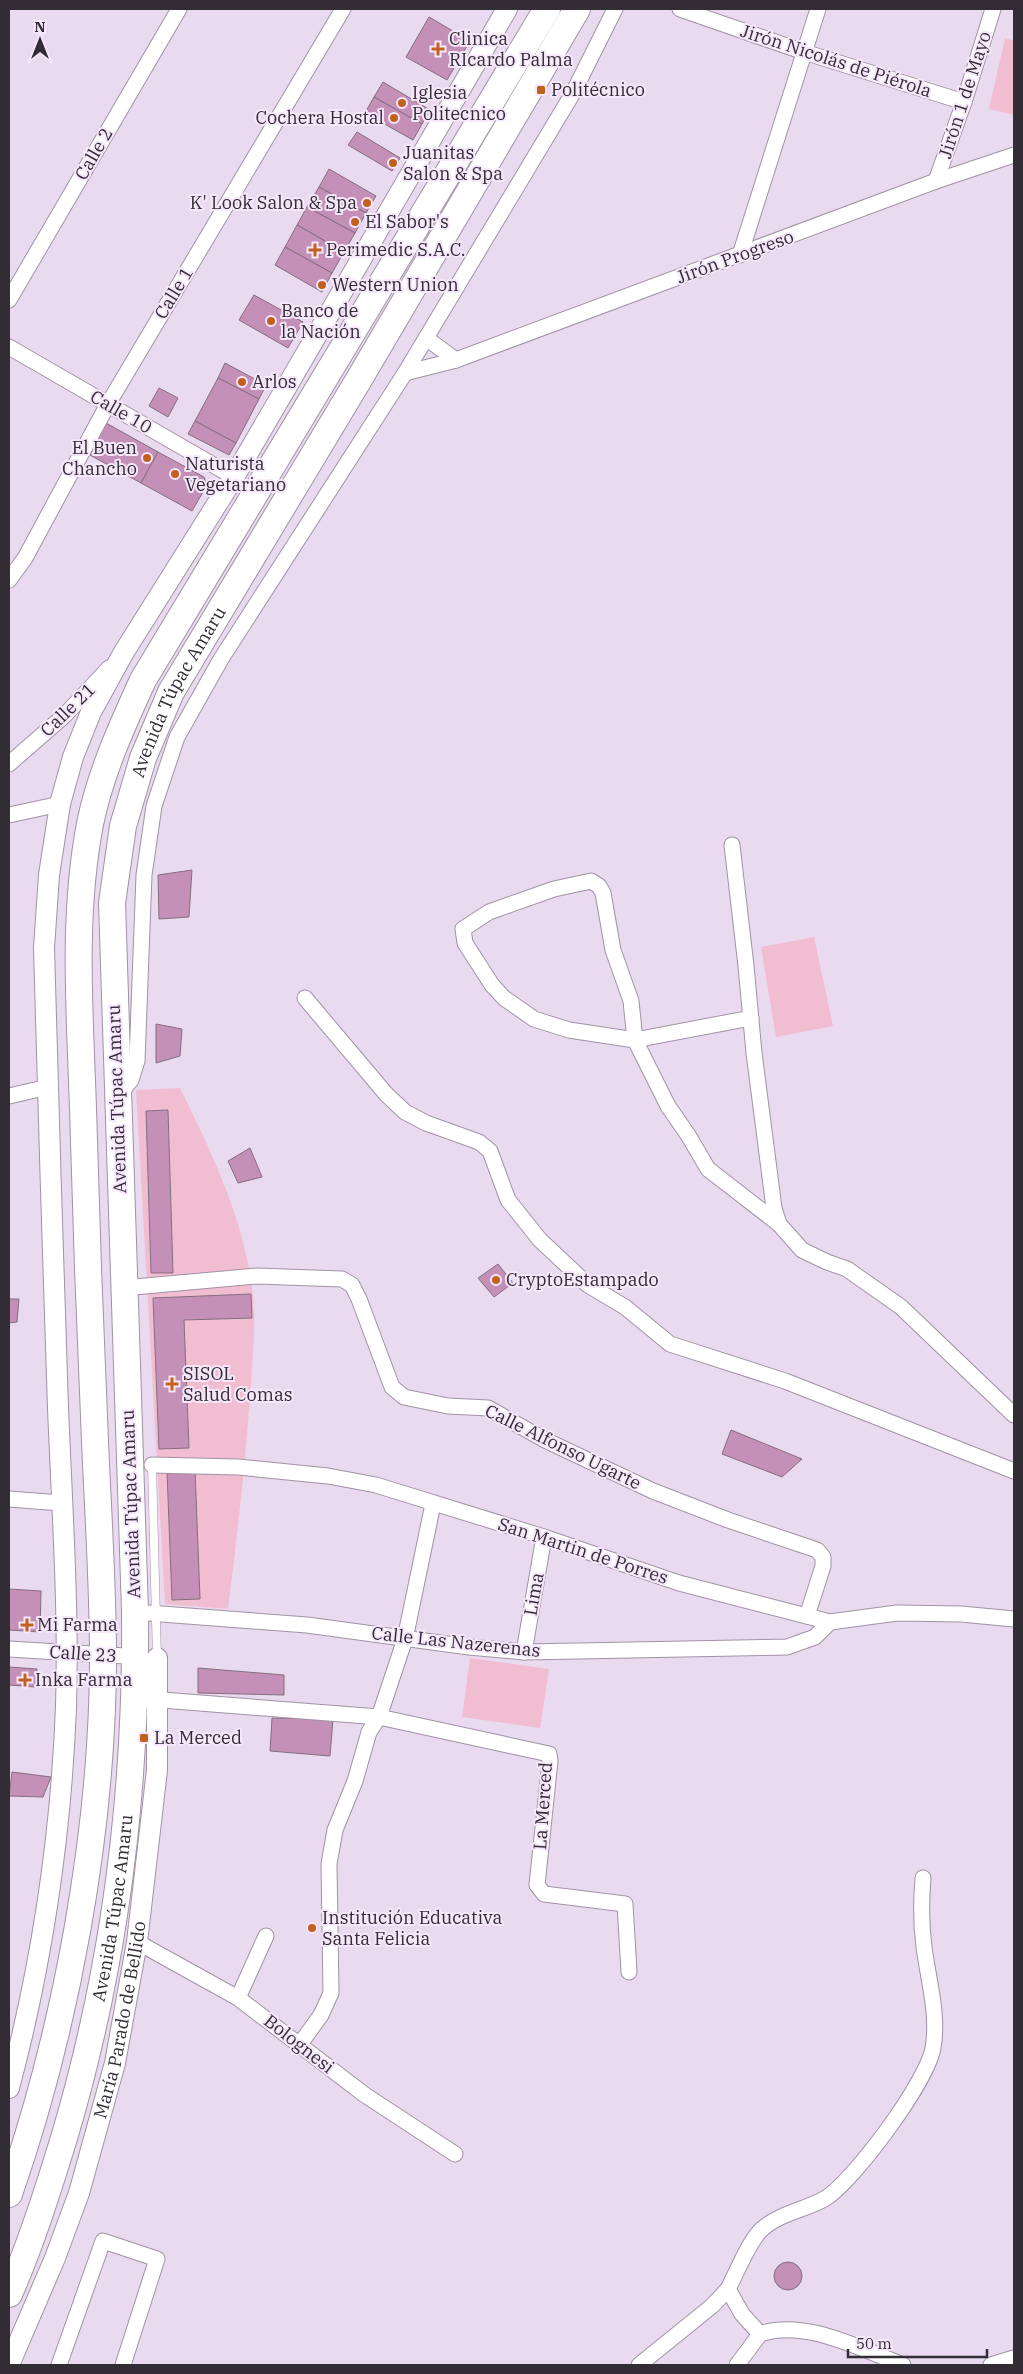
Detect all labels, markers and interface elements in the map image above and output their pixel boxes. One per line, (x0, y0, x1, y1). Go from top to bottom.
north arrow (15, 15, 65, 65)
text: N (34, 18, 46, 36)
street label: Jirón Nicolás de Piérola (738, 19, 935, 102)
place label: Clinica RIcardo Palma (449, 27, 573, 71)
street label: Jirón 1 de Mayo (933, 28, 996, 161)
marker: Clinica RIcardo Palma (431, 42, 445, 56)
place label: Politécnico (551, 78, 645, 101)
place label: Iglesia Politecnico (412, 81, 506, 125)
marker: Politécnico (535, 84, 547, 96)
marker: Iglesia Politecnico (396, 97, 408, 109)
place label: Cochera Hostal (255, 106, 384, 129)
marker: Cochera Hostal (388, 112, 400, 124)
street label: Calle 2 (69, 123, 118, 184)
place label: Juanitas Salon & Spa (403, 141, 503, 185)
marker: Juanitas Salon & Spa (387, 157, 399, 169)
place label: K' Look Salon & Spa (190, 191, 357, 214)
marker: K' Look Salon & Spa (361, 197, 373, 209)
place label: El Sabor's (365, 210, 449, 233)
marker: El Sabor's (349, 216, 361, 228)
street label: Jirón Progreso (673, 225, 797, 288)
place label: Perimedic S.A.C. (326, 238, 466, 261)
marker: Perimedic S.A.C. (308, 243, 322, 257)
street label: Calle 1 (149, 262, 198, 323)
place label: Western Union (332, 273, 459, 296)
marker: Western Union (316, 279, 328, 291)
place label: Banco de la Nación (281, 299, 361, 343)
marker: Banco de la Nación (265, 315, 277, 327)
place label: Arlos (252, 370, 297, 393)
marker: Arlos (236, 376, 248, 388)
street label: Calle 10 (86, 385, 156, 438)
place label: El Buen Chancho (62, 436, 137, 480)
marker: El Buen Chancho (141, 452, 153, 464)
place label: Naturista Vegetariano (185, 452, 286, 496)
marker: Naturista Vegetariano (169, 468, 181, 480)
street label: Avenida Túpac Amaru (126, 602, 231, 780)
street label: Calle 21 (35, 678, 100, 741)
street label: Avenida Túpac Amaru (102, 1004, 131, 1194)
place label: CryptoEstampado (506, 1268, 659, 1291)
marker: CryptoEstampado (490, 1274, 502, 1286)
place label: SISOL Salud Comas (183, 1362, 293, 1406)
marker: SISOL Salud Comas (165, 1377, 179, 1391)
street label: Calle Alfonso Ugarte (481, 1399, 645, 1494)
street label: Avenida Túpac Amaru (116, 1409, 145, 1599)
street label: San Martin de Porres (495, 1512, 671, 1589)
street label: Lima (518, 1570, 549, 1617)
place label: Mi Farma (37, 1613, 118, 1636)
marker: Mi Farma (21, 1619, 33, 1631)
street label: Calle Las Nazerenas (371, 1621, 542, 1662)
street label: Calle 23 (49, 1640, 118, 1667)
place label: Inka Farma (35, 1668, 133, 1691)
marker: Inka Farma (19, 1674, 31, 1686)
place label: La Merced (154, 1726, 242, 1749)
marker: La Merced (138, 1732, 150, 1744)
street label: La Merced (528, 1761, 557, 1851)
street label: Avenida Túpac Amaru (87, 1813, 138, 2004)
place label: Institución Educativa Santa Felicia (322, 1906, 502, 1950)
street label: María Parado de Bellido (88, 1920, 150, 2121)
marker: Institución Educativa Santa Felicia (306, 1922, 318, 1934)
street label: Bolognesi (259, 2009, 339, 2078)
scale bar (848, 2326, 987, 2358)
text: 50 m (856, 2334, 892, 2353)

